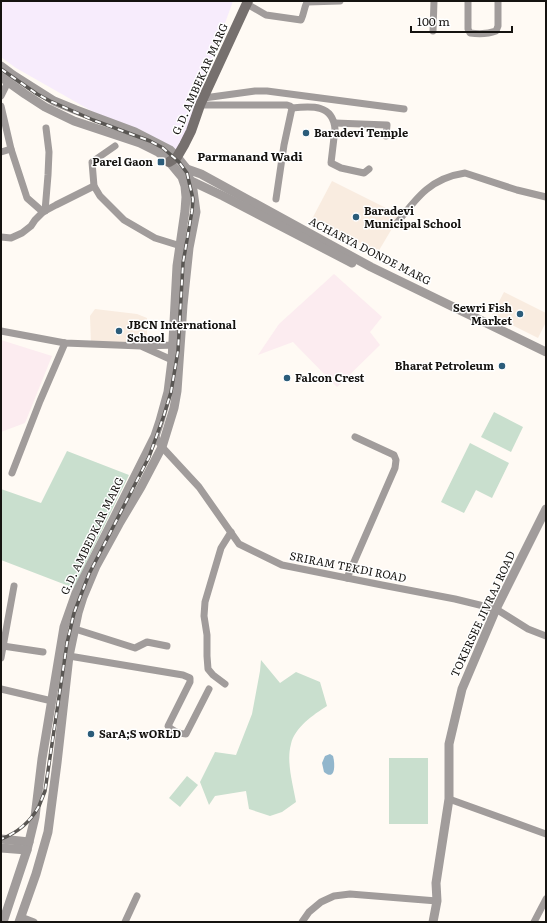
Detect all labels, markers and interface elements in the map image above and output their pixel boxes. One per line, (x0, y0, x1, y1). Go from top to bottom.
scale bar (411, 8, 512, 34)
text: 100 m (417, 12, 450, 30)
street label: G.D. AMBEKAR MARG (167, 20, 231, 137)
place label: Baradevi Temple (314, 124, 408, 140)
marker: Baradevi Temple (301, 128, 311, 138)
district label: Parmanand Wadi (197, 147, 303, 165)
place label: Parel Gaon (92, 153, 153, 169)
marker: Parel Gaon (156, 157, 166, 167)
place label: Baradevi Municipal School (364, 202, 461, 231)
street label: ACHARYA DONDE MARG (307, 212, 434, 288)
marker: Baradevi Municipal School (351, 212, 361, 222)
place label: Sewri Fish Market (453, 299, 512, 328)
marker: Sewri Fish Market (515, 309, 525, 319)
place label: JBCN International School (127, 316, 236, 345)
marker: JBCN International School (114, 326, 124, 336)
place label: Bharat Petroleum (395, 357, 494, 373)
marker: Bharat Petroleum (497, 361, 507, 371)
place label: Falcon Crest (295, 369, 365, 385)
marker: Falcon Crest (282, 373, 292, 383)
street label: G.D. AMBEDKAR MARG (56, 474, 127, 597)
street label: SRIRAM TEKDI ROAD (288, 547, 408, 585)
street label: TOKERSEE JIVRAJ ROAD (446, 548, 518, 679)
place label: SarA;S wORLD (99, 725, 182, 741)
marker: SarA;S wORLD (86, 729, 96, 739)

